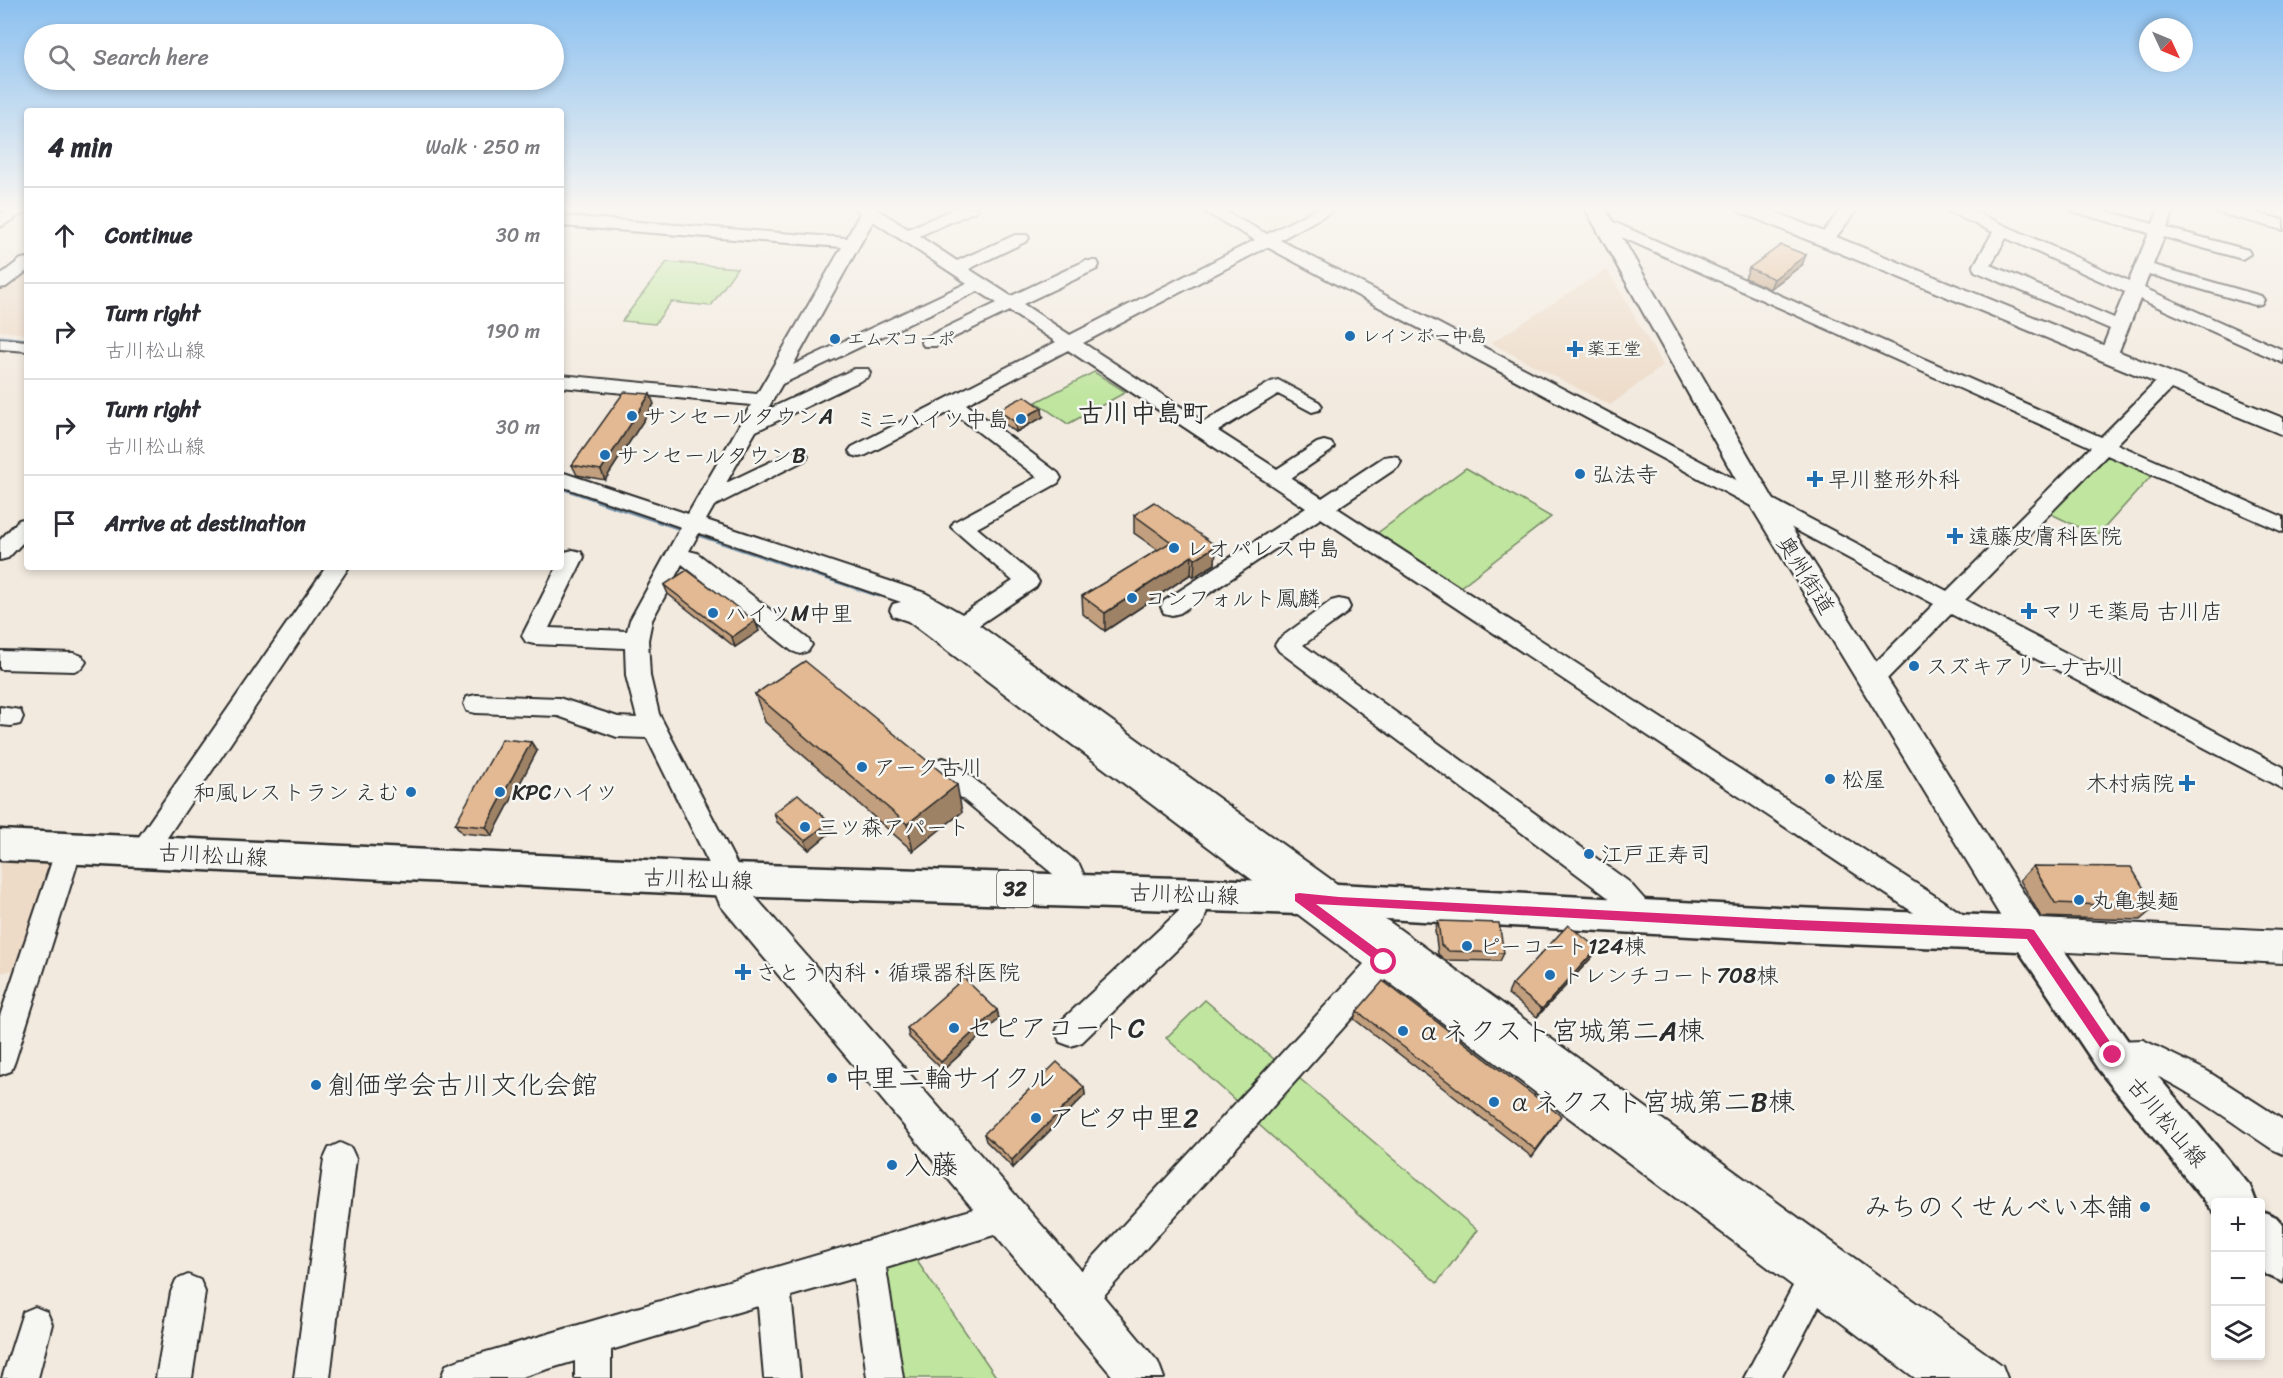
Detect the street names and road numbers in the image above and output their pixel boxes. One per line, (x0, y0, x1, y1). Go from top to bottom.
street label: 奥州街道 (1766, 527, 1846, 623)
street label: 古川松山線 (157, 833, 269, 877)
street label: 古川松山線 (642, 858, 754, 900)
road number: 32 (997, 871, 1033, 907)
street label: 古川松山線 (1128, 873, 1240, 915)
street label: 古川松山線 (2117, 1067, 2217, 1177)

